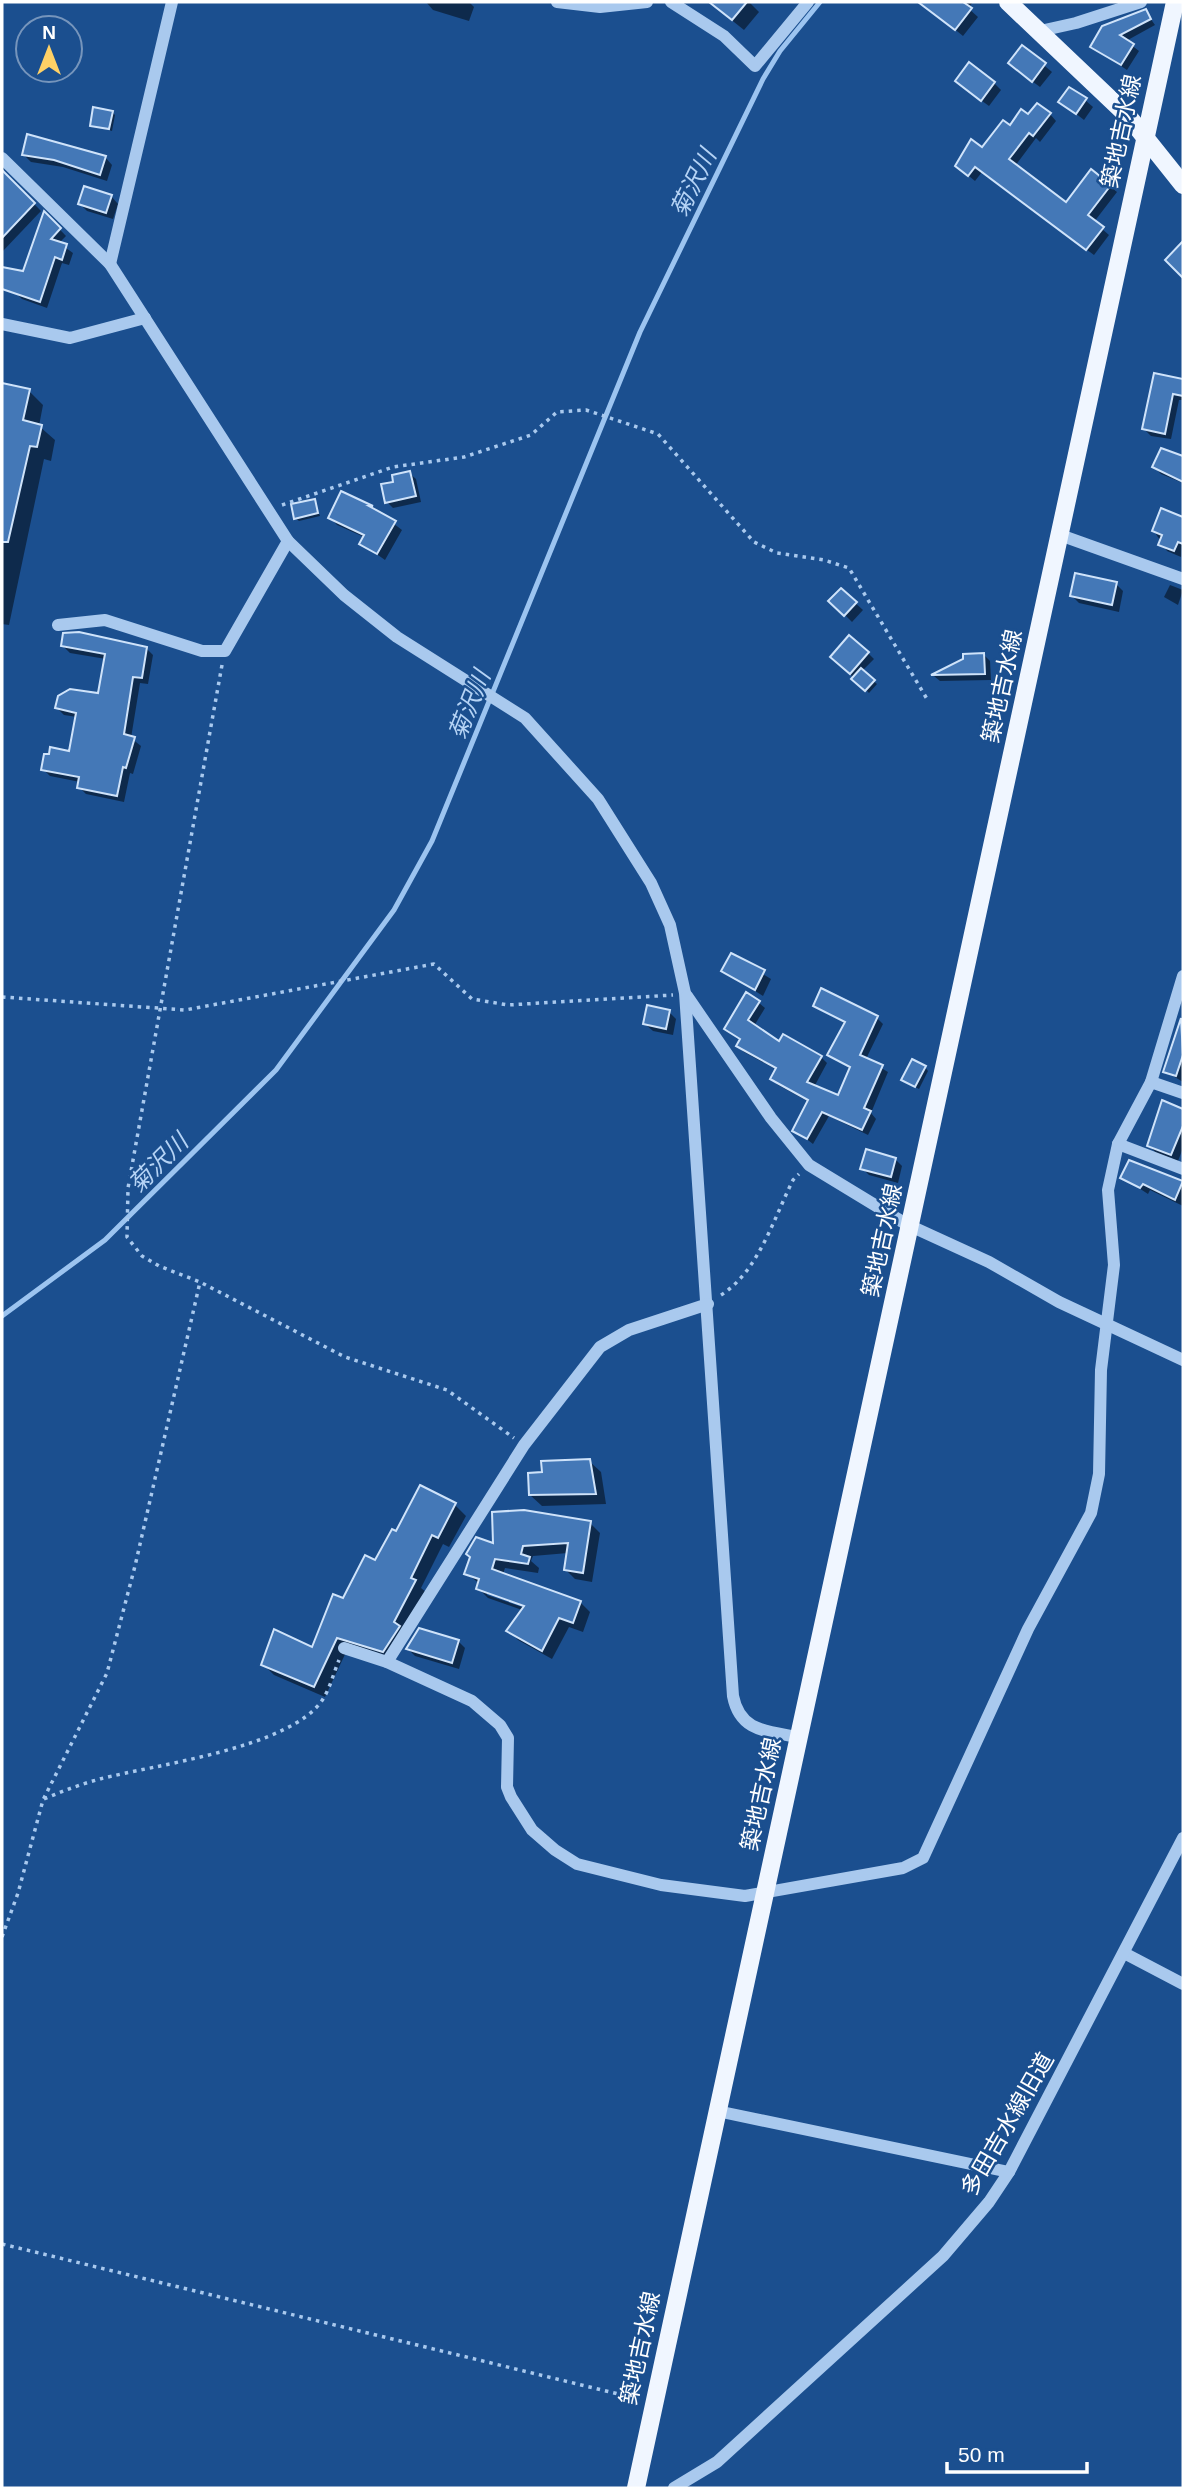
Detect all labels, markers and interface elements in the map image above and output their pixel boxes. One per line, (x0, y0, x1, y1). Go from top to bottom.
north arrow (14, 14, 84, 84)
text: N (42, 22, 56, 43)
street label: 築地吉水線 (1096, 72, 1146, 190)
water label: 菊沢川 (665, 142, 722, 221)
street label: 築地吉水線 (977, 627, 1027, 745)
water label: 菊沢川 (443, 664, 496, 743)
water label: 菊沢川 (123, 1126, 195, 1198)
street label: 築地吉水線 (857, 1181, 907, 1299)
street label: 築地吉水線 (736, 1735, 786, 1853)
street label: 多田吉水線旧道 (955, 2048, 1059, 2200)
street label: 築地吉水線 (615, 2289, 665, 2407)
scale bar (947, 2430, 1087, 2474)
text: 50 m (958, 2443, 1005, 2466)

